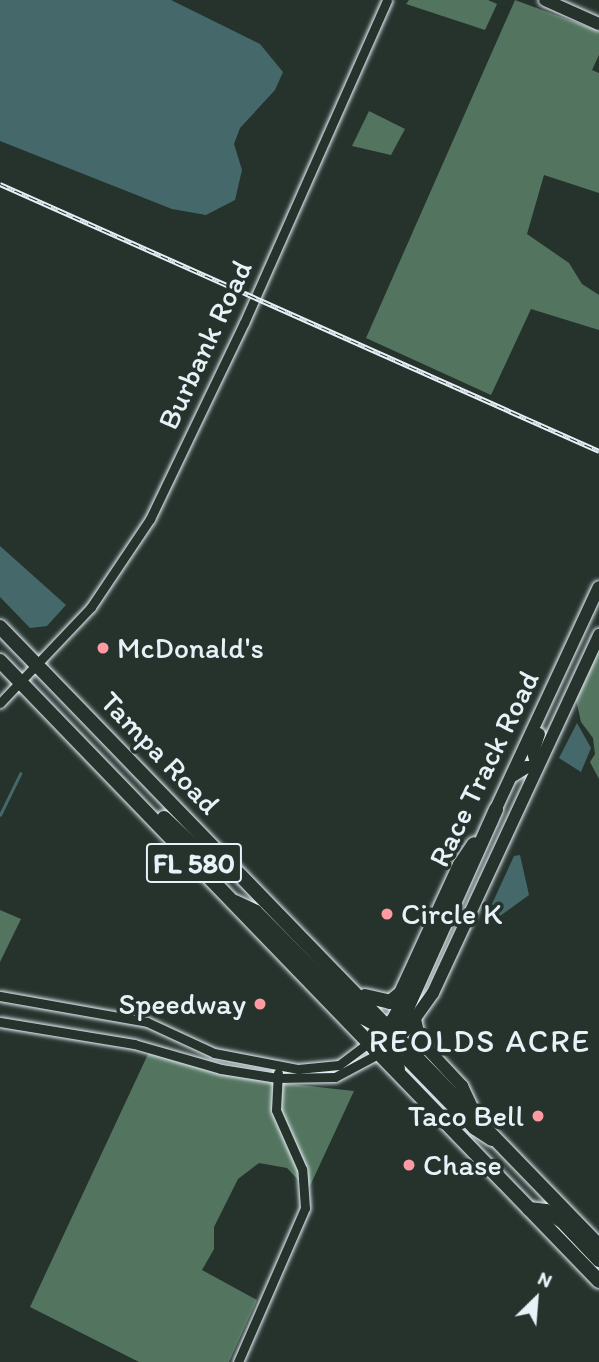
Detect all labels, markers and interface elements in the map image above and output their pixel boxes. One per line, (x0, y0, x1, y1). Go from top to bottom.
street label: Burbank Road (150, 255, 260, 435)
place label: McDonald's (117, 630, 264, 666)
marker: McDonald's (95, 640, 111, 656)
street label: Race Track Road (421, 666, 547, 872)
street label: Tampa Road (93, 685, 227, 821)
road number: FL 580 (145, 838, 243, 888)
place label: Circle K (401, 896, 502, 932)
marker: Circle K (379, 906, 395, 922)
place label: Speedway (119, 986, 246, 1022)
marker: Speedway (252, 996, 268, 1012)
district label: REOLDS ACRE (370, 1022, 590, 1060)
place label: Taco Bell (408, 1098, 524, 1134)
marker: Taco Bell (530, 1108, 546, 1124)
place label: Chase (423, 1147, 502, 1183)
marker: Chase (401, 1157, 417, 1173)
north arrow (501, 1264, 571, 1334)
text: N (534, 1266, 556, 1293)

